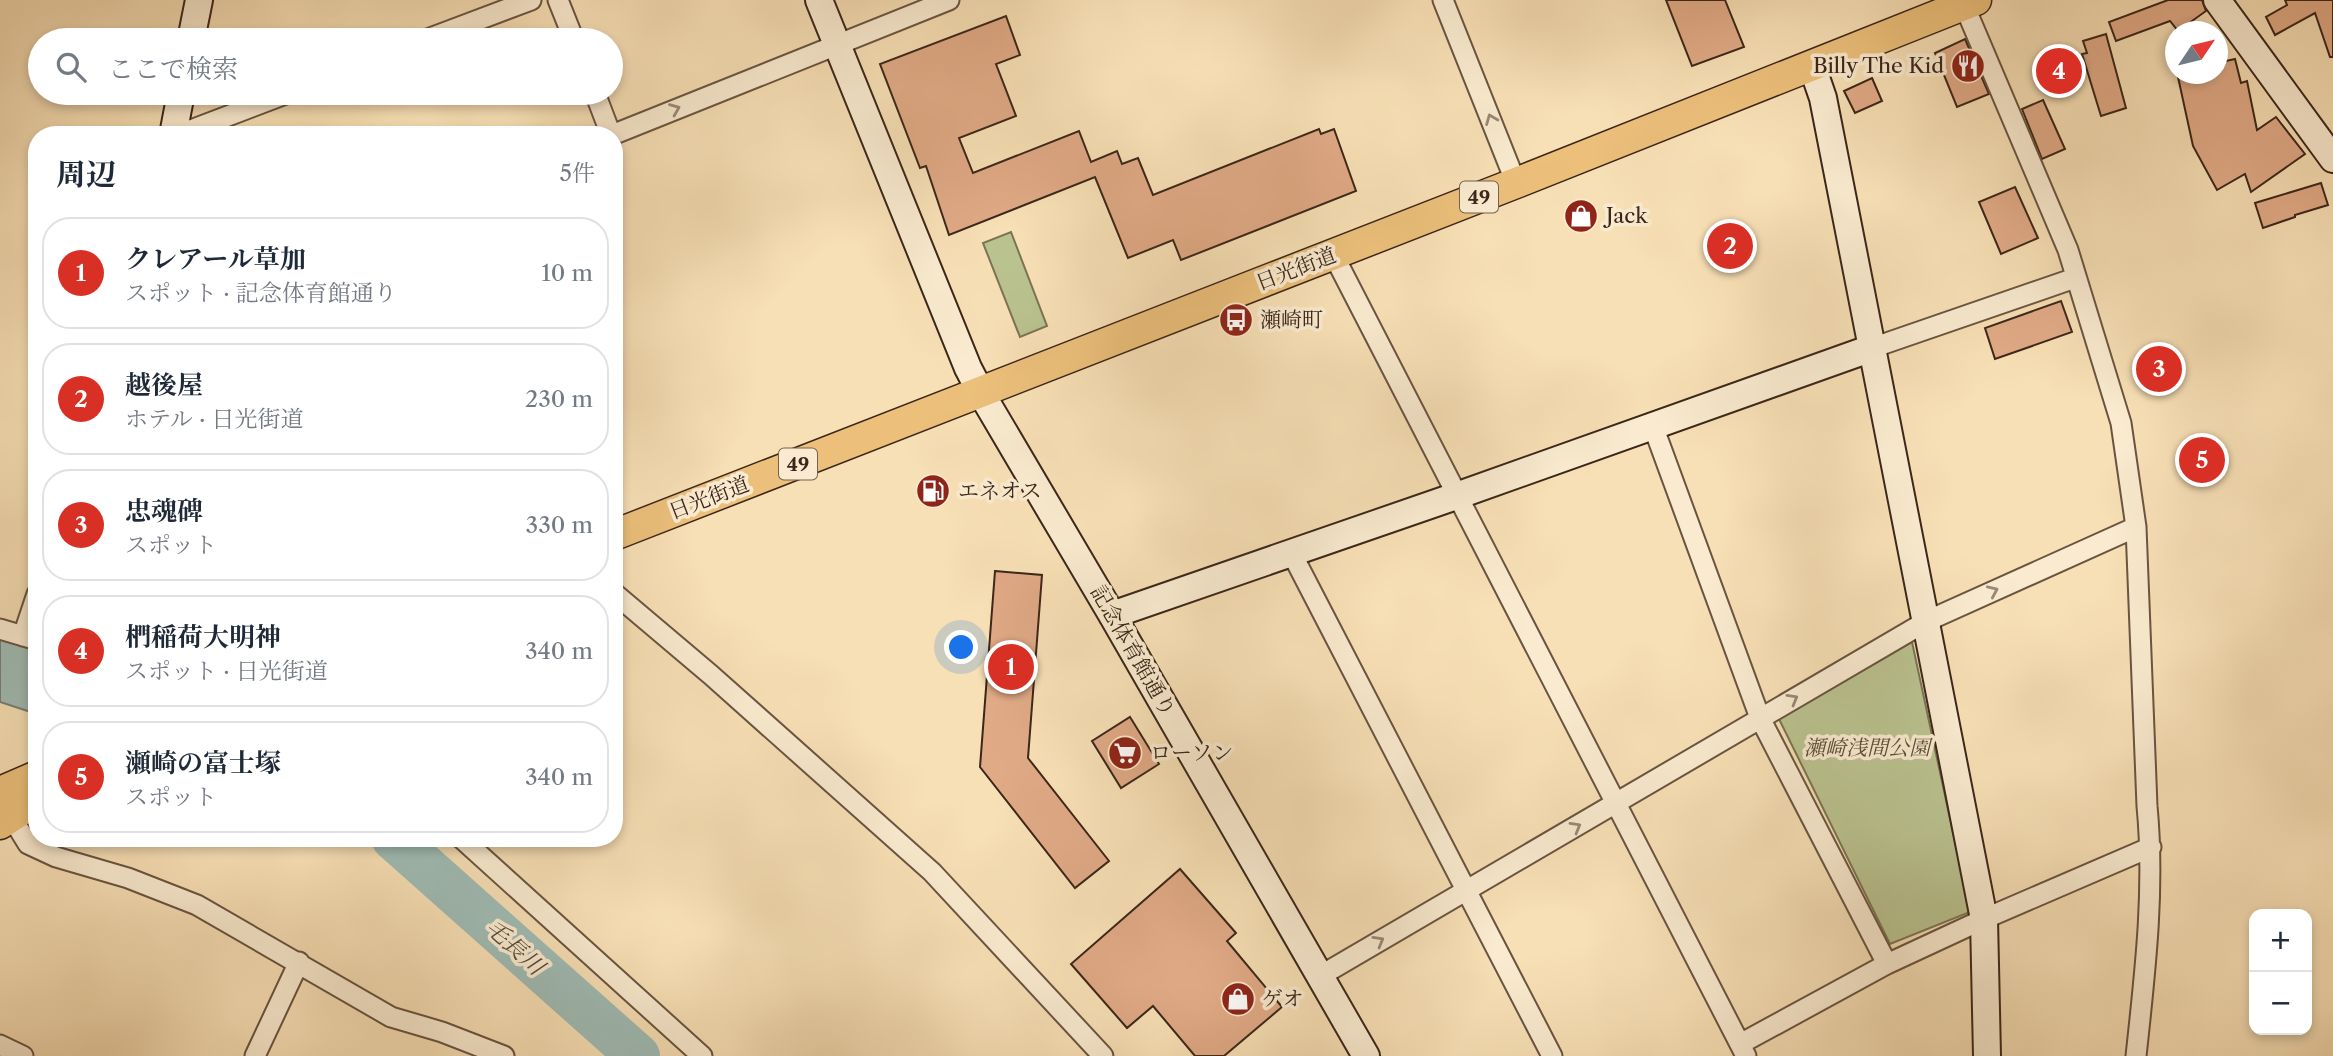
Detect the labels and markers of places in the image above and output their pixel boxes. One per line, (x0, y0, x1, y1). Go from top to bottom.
pin: 4 (2036, 45, 2082, 97)
restaurant icon: Billy The Kid (1949, 47, 1987, 85)
place label: Billy The Kid (1813, 53, 1944, 78)
shop icon: Jack (1562, 197, 1600, 235)
place label: Jack (1603, 203, 1648, 228)
pin: 2 (1707, 220, 1753, 272)
bus stop icon: 瀬崎町 (1217, 301, 1255, 339)
place label: 瀬崎町 (1260, 307, 1323, 332)
pin: 3 (2136, 343, 2182, 395)
pin: 5 (2179, 434, 2225, 486)
fuel station icon: エネオス (914, 472, 952, 510)
place label: エネオス (958, 478, 1042, 503)
pin: 1 (988, 641, 1034, 693)
supermarket icon: ローソン (1106, 734, 1144, 772)
place label: ローソン (1150, 740, 1233, 765)
shop icon: ゲオ (1219, 980, 1257, 1018)
place label: ゲオ (1262, 986, 1304, 1011)

